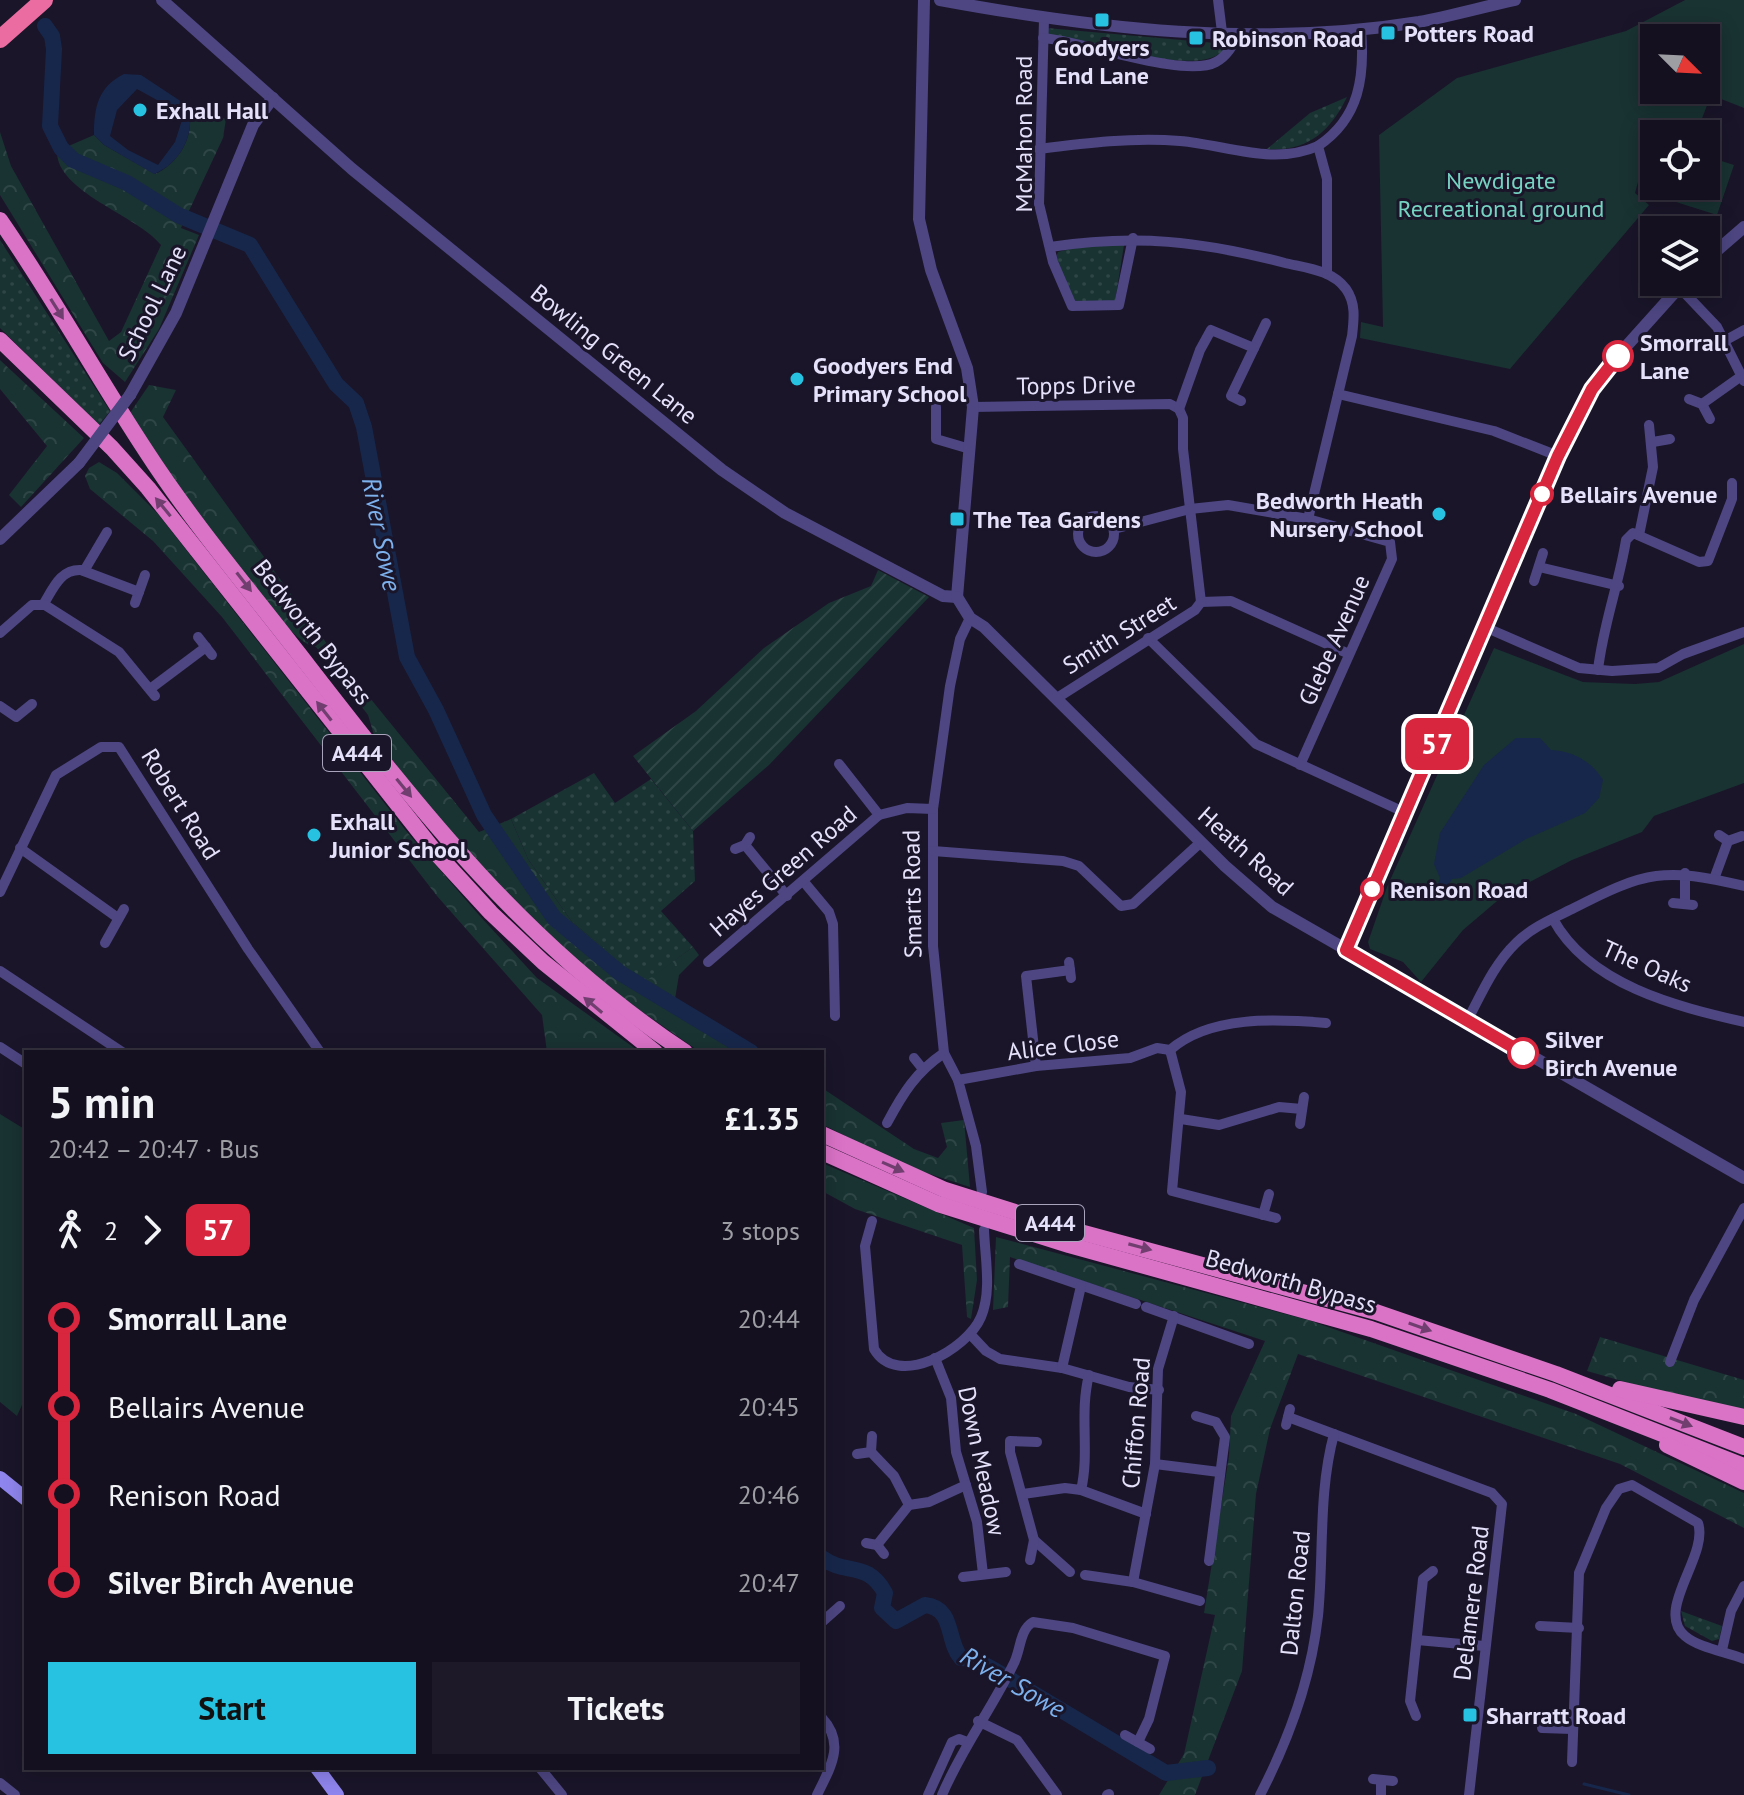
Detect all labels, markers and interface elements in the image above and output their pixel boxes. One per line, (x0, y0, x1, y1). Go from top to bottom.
marker: Goodyers End Lane (1093, 11, 1111, 29)
place label: Potters Road (1404, 18, 1534, 49)
place label: Robinson Road (1212, 23, 1364, 54)
marker: Potters Road (1379, 24, 1397, 42)
north arrow (1640, 24, 1720, 104)
map controls (1640, 24, 1720, 296)
marker: Robinson Road (1187, 29, 1205, 47)
place label: Goodyers End Lane (1054, 32, 1150, 91)
street label: McMahon Road (1008, 55, 1039, 213)
place label: Exhall Hall (156, 95, 269, 126)
marker: Exhall Hall (131, 101, 149, 119)
button: locate (1640, 120, 1720, 200)
park label: Newdigate Recreational ground (1398, 165, 1604, 224)
button: layers (1640, 216, 1720, 296)
street label: School Lane (111, 240, 193, 366)
street label: Bowling Green Lane (524, 277, 704, 431)
one-way arrow (49, 298, 63, 320)
place label: Smorrall Lane (1640, 327, 1729, 386)
marker: Smorrall Lane (1603, 341, 1633, 371)
place label: Goodyers End Primary School (813, 350, 967, 409)
street label: Topps Drive (1016, 368, 1136, 402)
marker: Goodyers End Primary School (788, 370, 806, 388)
water label: River Sowe (355, 474, 409, 594)
place label: Bellairs Avenue (1560, 479, 1717, 510)
marker: Bellairs Avenue (1531, 483, 1553, 505)
place label: Bedworth Heath Nursery School (1256, 485, 1424, 544)
one-way arrow (155, 497, 171, 517)
place label: The Tea Gardens (973, 504, 1141, 535)
marker: Bedworth Heath Nursery School (1430, 505, 1448, 523)
marker: The Tea Gardens (948, 510, 966, 528)
street label: Bedworth Bypass (247, 553, 379, 711)
street label: Glebe Avenue (1291, 570, 1377, 710)
one-way arrow (235, 572, 251, 593)
street label: Smith Street (1057, 587, 1181, 681)
one-way arrow (316, 701, 332, 721)
line badge: 57 (1401, 718, 1473, 770)
text: 57 (1421, 725, 1453, 762)
road number: A444 (323, 735, 391, 771)
street label: Robert Road (135, 743, 227, 865)
one-way arrow (395, 777, 412, 798)
street label: Hayes Green Road (703, 799, 863, 943)
street label: Heath Road (1192, 800, 1300, 902)
place label: Exhall Junior School (329, 806, 468, 865)
marker: Exhall Junior School (305, 826, 323, 844)
street label: Smarts Road (895, 829, 929, 959)
place label: Renison Road (1390, 874, 1528, 905)
marker: Renison Road (1361, 878, 1383, 900)
street label: The Oaks (1597, 933, 1697, 999)
one-way arrow (584, 997, 604, 1014)
street label: Alice Close (1005, 1023, 1121, 1067)
place label: Silver Birch Avenue (1545, 1024, 1678, 1083)
marker: Silver Birch Avenue (1508, 1038, 1538, 1068)
text: 5 min (48, 1073, 155, 1130)
text: £1.35 (725, 1099, 800, 1138)
text: 20:42 – 20:47 · Bus (48, 1132, 259, 1165)
one-way arrow (881, 1160, 905, 1174)
road number: A444 (1016, 1205, 1084, 1241)
icon: walk (48, 1208, 92, 1252)
icon: forward (130, 1208, 174, 1252)
text: 57 (202, 1211, 234, 1248)
text: 2 (104, 1214, 118, 1247)
text: 3 stops (720, 1214, 800, 1247)
one-way arrow (1127, 1242, 1152, 1254)
street label: Bedworth Bypass (1202, 1242, 1380, 1320)
text: Smorrall Lane (108, 1299, 287, 1338)
text: 20:44 (738, 1302, 800, 1335)
one-way arrow (1408, 1321, 1432, 1334)
street label: Chiffon Road (1115, 1356, 1157, 1490)
street label: Down Meadow (951, 1384, 1013, 1539)
text: Bellairs Avenue (108, 1387, 305, 1426)
text: 20:45 (738, 1390, 800, 1423)
one-way arrow (1669, 1416, 1693, 1429)
text: Renison Road (108, 1475, 281, 1514)
text: 20:46 (738, 1478, 800, 1511)
street label: Delamere Road (1446, 1524, 1496, 1682)
street label: Dalton Road (1273, 1529, 1317, 1657)
text: Silver Birch Avenue (108, 1563, 354, 1602)
text: 20:47 (738, 1566, 800, 1599)
water label: River Sowe (955, 1639, 1071, 1725)
button: Start (48, 1662, 416, 1754)
button: Tickets (432, 1662, 800, 1754)
place label: Sharratt Road (1486, 1700, 1626, 1731)
marker: Sharratt Road (1461, 1706, 1479, 1724)

